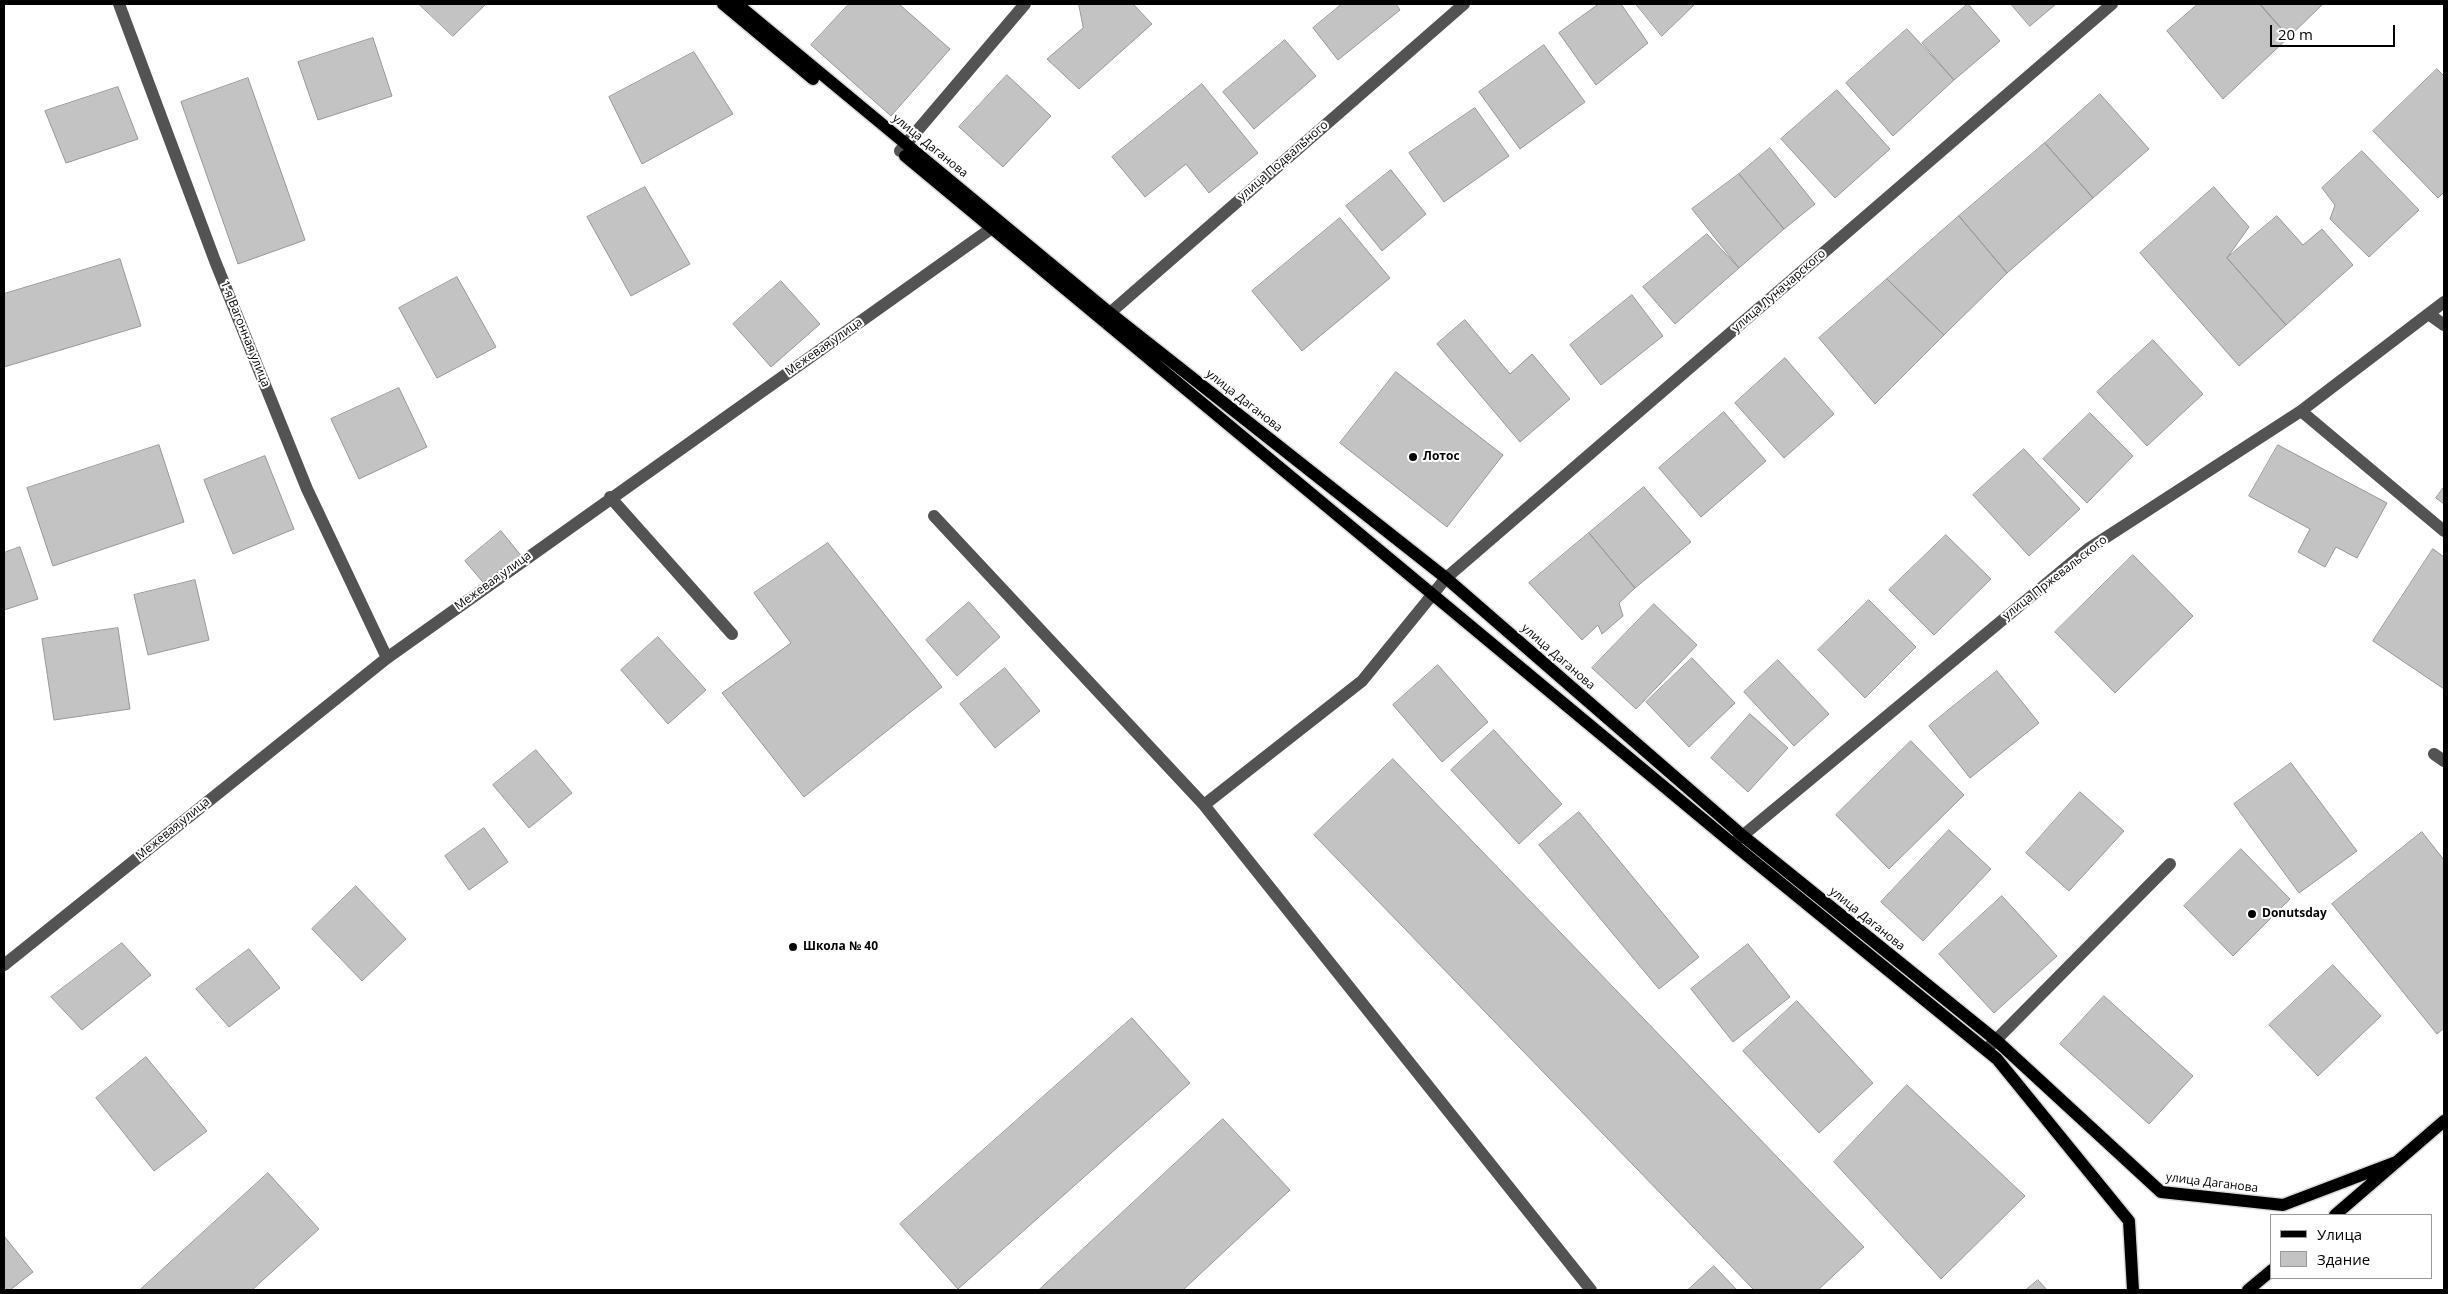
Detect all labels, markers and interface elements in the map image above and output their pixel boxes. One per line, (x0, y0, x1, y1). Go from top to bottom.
scale bar (2273, 15, 2398, 47)
text: 20 m (2278, 24, 2313, 44)
street label: улица Даганова (889, 111, 971, 181)
street label: улица Подвального (1235, 118, 1331, 204)
street label: улица Луначарского (1729, 246, 1829, 336)
street label: 1-я Вагонная улица (217, 279, 273, 389)
street label: Межевая улица (783, 315, 865, 379)
street label: улица Даганова (1203, 367, 1285, 435)
place label: Лотос (1423, 450, 1460, 464)
marker: Лотос (1407, 451, 1419, 463)
street label: улица Пржевальского (2000, 533, 2110, 623)
street label: Межевая улица (452, 548, 534, 614)
street label: улица Даганова (1518, 621, 1598, 693)
street label: Межевая улица (133, 795, 213, 863)
street label: улица Даганова (1826, 884, 1908, 954)
place label: Donutsday (2262, 907, 2327, 921)
marker: Donutsday (2246, 908, 2258, 920)
place label: Школа № 40 (803, 940, 878, 954)
marker: Школа № 40 (787, 941, 799, 953)
street label: улица Даганова (2165, 1170, 2259, 1196)
legend (2270, 1214, 2433, 1279)
text: Улица (2317, 1224, 2362, 1244)
text: Здание (2317, 1249, 2370, 1269)

